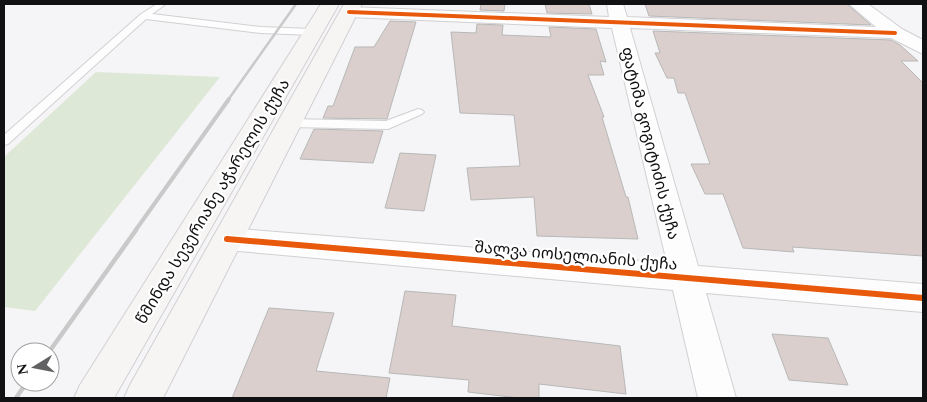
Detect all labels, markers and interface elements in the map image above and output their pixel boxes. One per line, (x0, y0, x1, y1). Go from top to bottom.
street label: ფატიმა გოგიტიძის ქუჩა (614, 44, 686, 242)
street label: წმინდა სევერიანე აჭარელის ქუჩა (130, 74, 296, 329)
street label: შალვა იოსელიანის ქუჩა (473, 235, 678, 277)
north arrow (10, 342, 60, 392)
text: N (11, 362, 34, 377)

